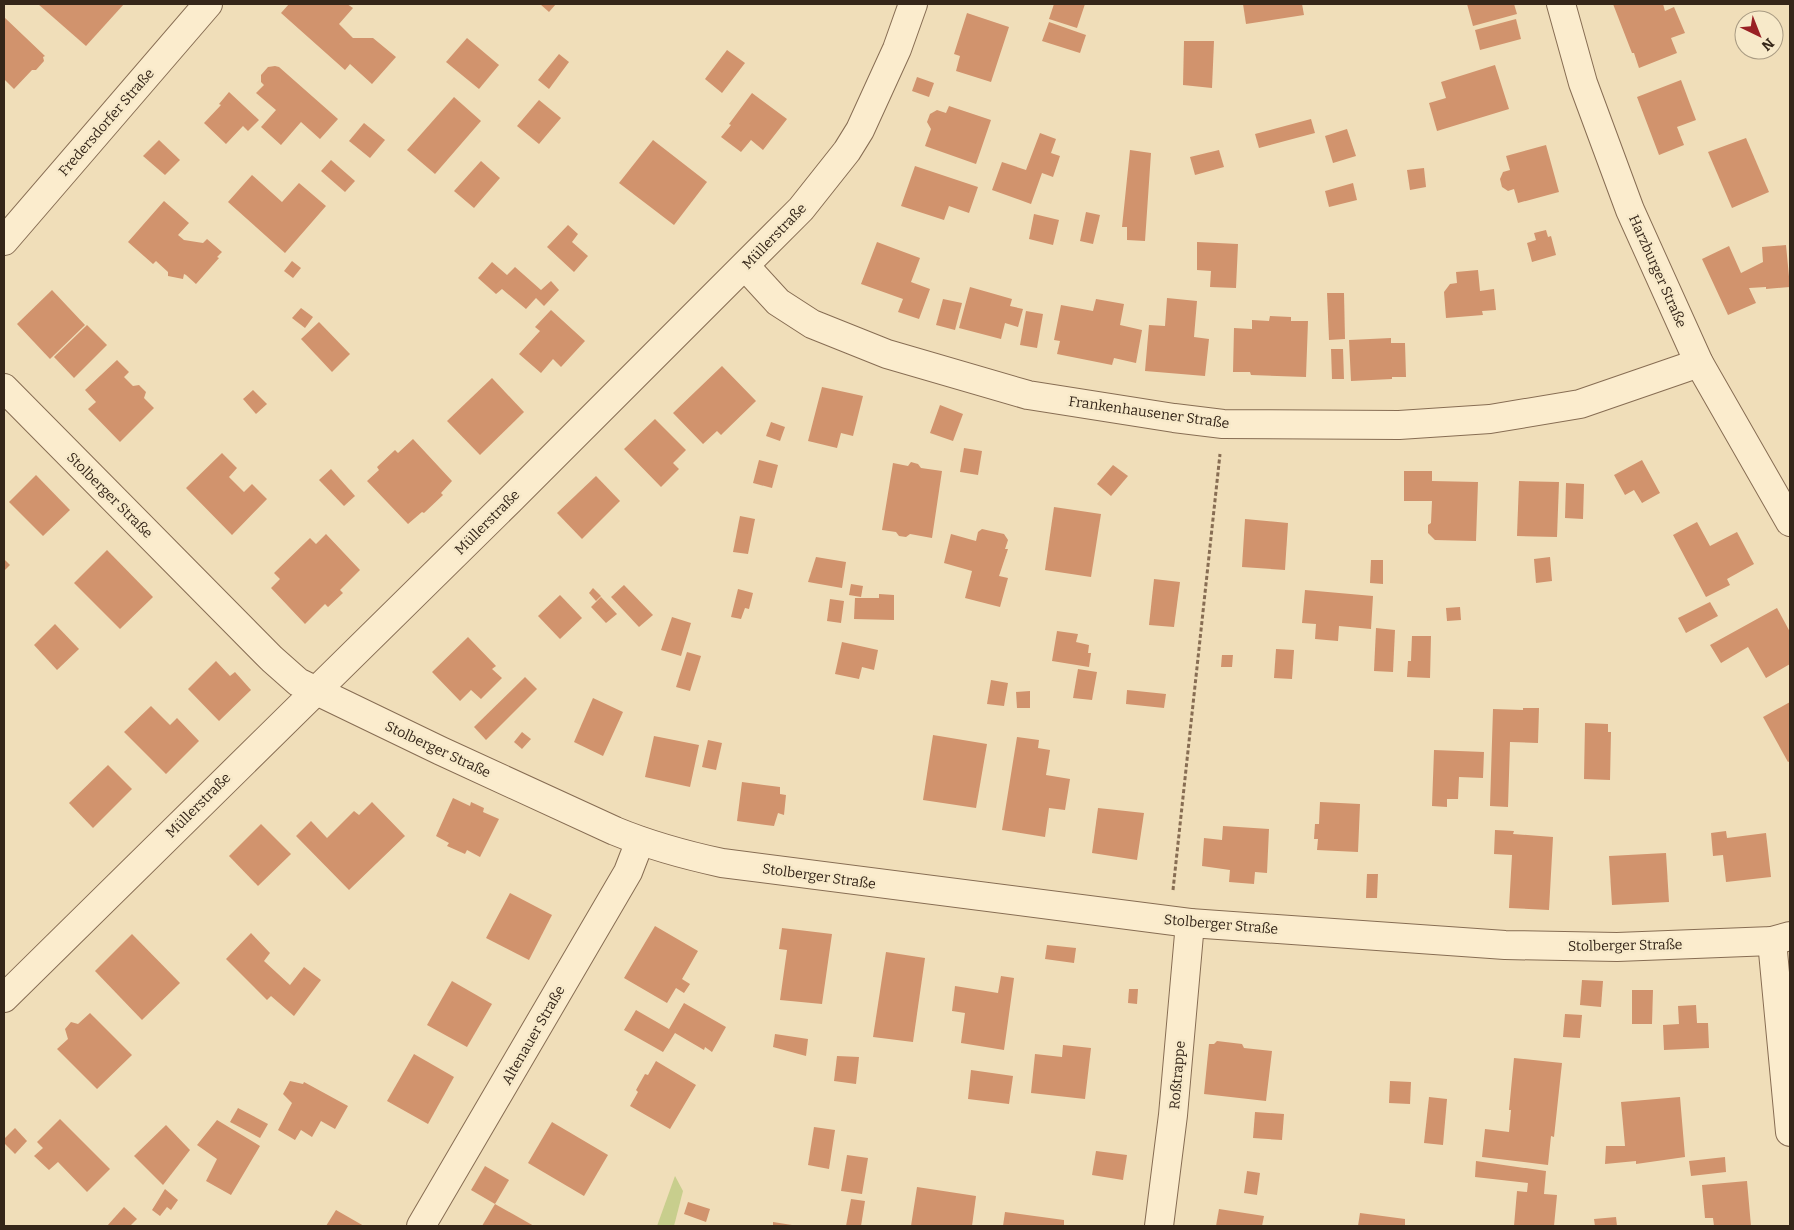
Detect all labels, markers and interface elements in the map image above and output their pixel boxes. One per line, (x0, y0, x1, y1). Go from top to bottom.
north arrow (1734, 10, 1784, 60)
text: N (1758, 34, 1777, 54)
street label: Fredersdorfer Straße (55, 65, 158, 180)
street label: Müllerstraße (739, 200, 810, 273)
street label: Harzburger Straße (1625, 212, 1690, 330)
street label: Frankenhausener Straße (1067, 393, 1230, 432)
street label: Stolberger Straße (63, 449, 156, 542)
street label: Müllerstraße (451, 486, 523, 558)
street label: Stolberger Straße (382, 718, 493, 781)
street label: Müllerstraße (162, 769, 234, 841)
street label: Stolberger Straße (761, 860, 877, 893)
street label: Stolberger Straße (1163, 911, 1279, 938)
street label: Stolberger Straße (1568, 936, 1682, 955)
street label: Altenauer Straße (498, 983, 569, 1088)
street label: Roßtrappe (1166, 1040, 1189, 1110)

